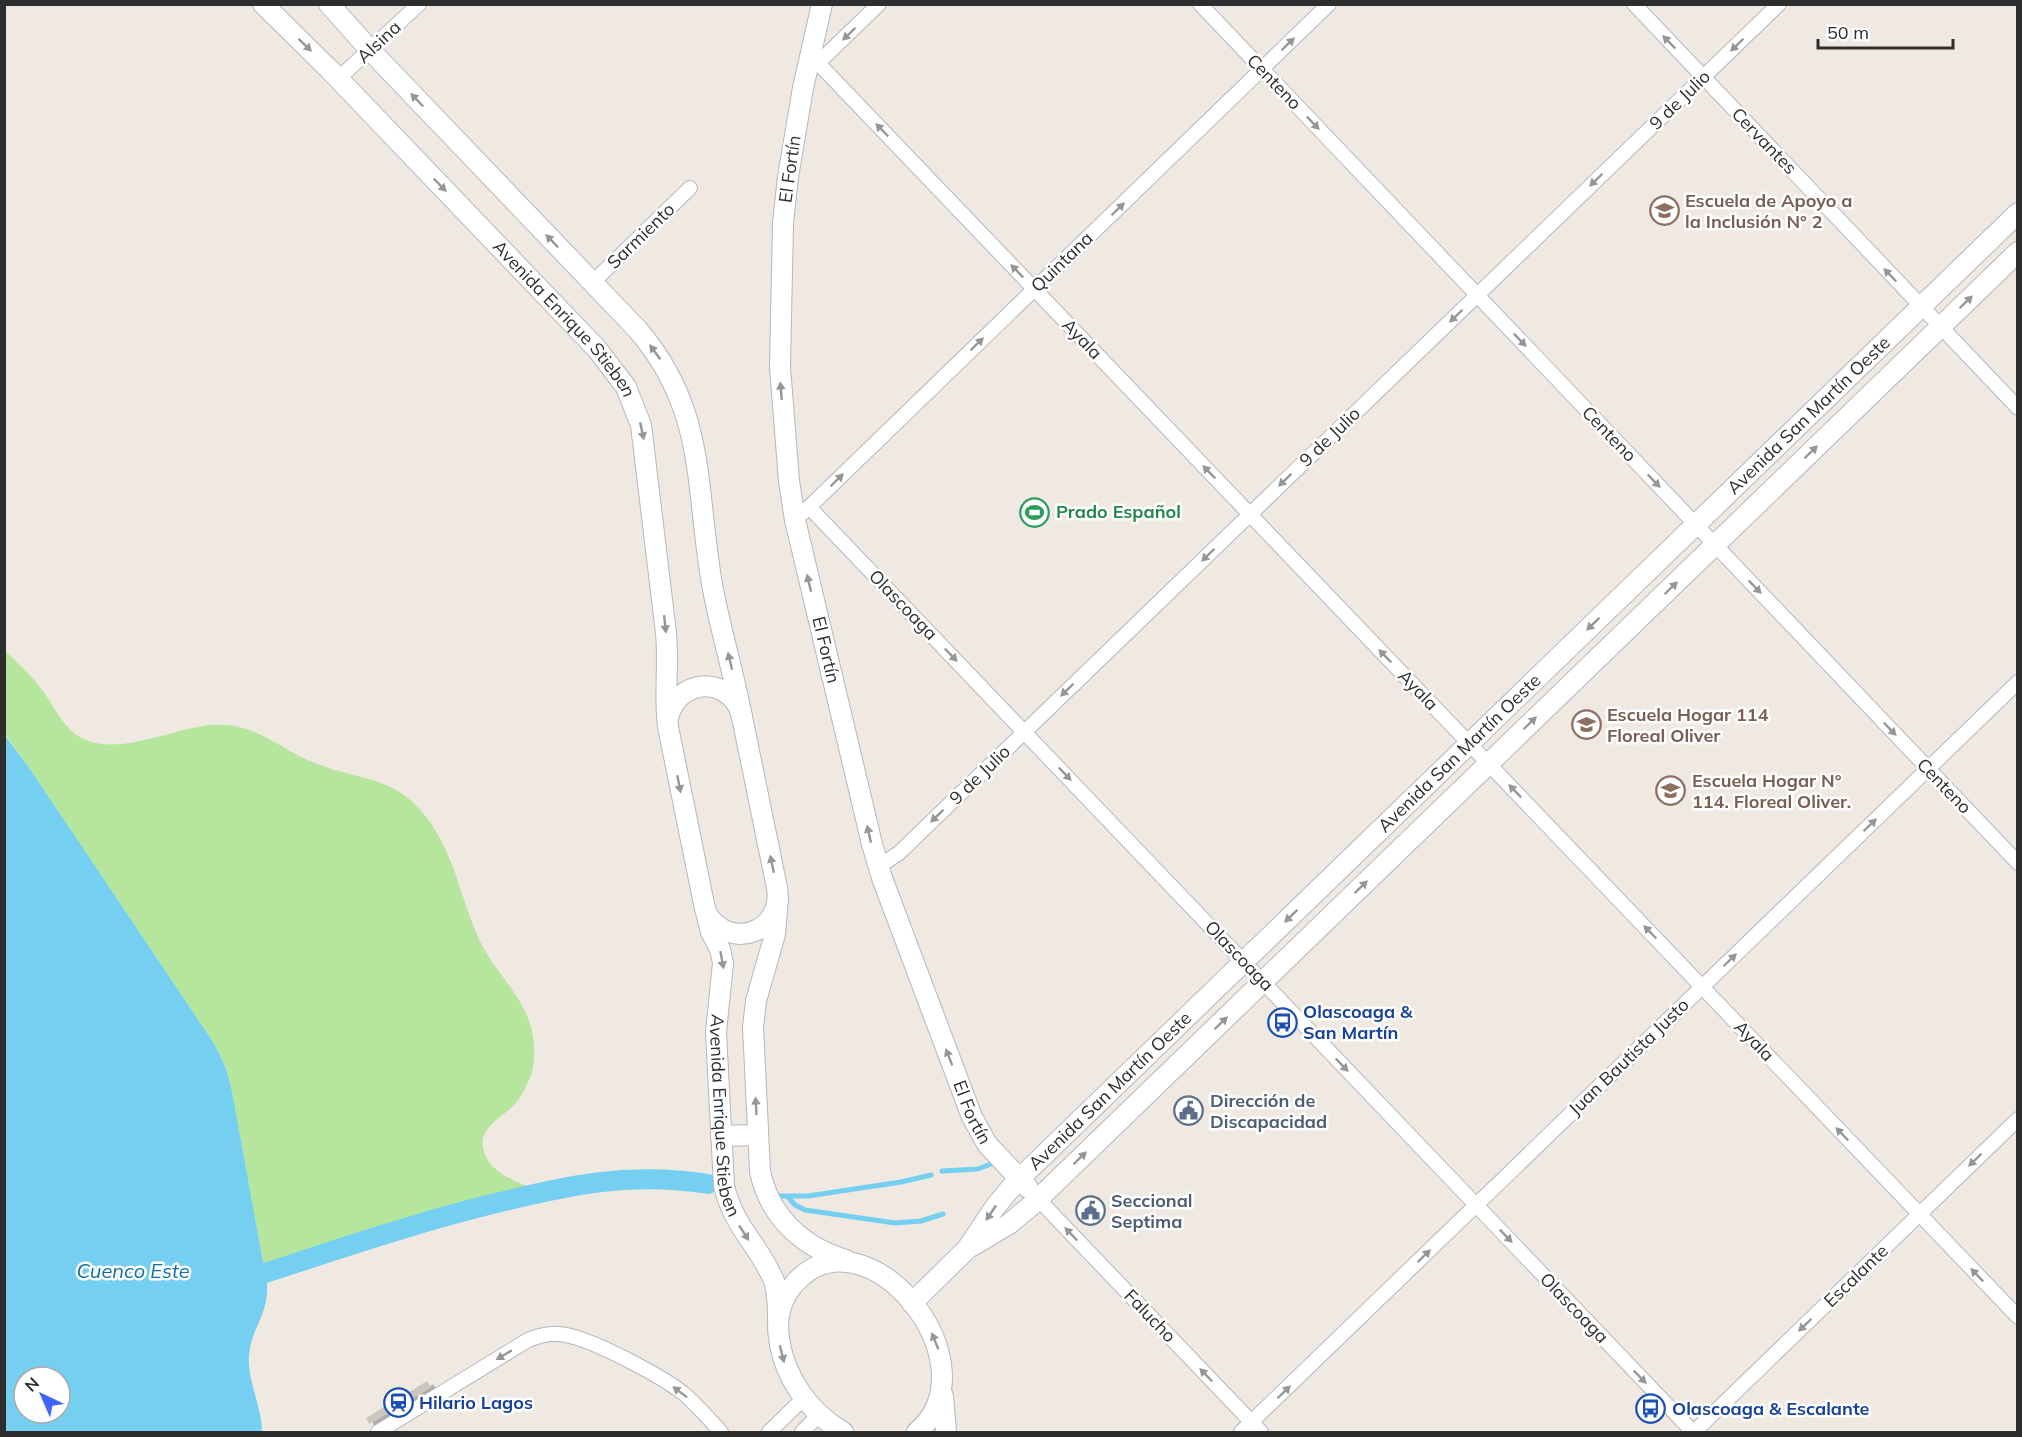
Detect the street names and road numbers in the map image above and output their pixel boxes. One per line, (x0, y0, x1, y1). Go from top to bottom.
street label: Alsina (352, 15, 406, 68)
street label: Centeno (1242, 49, 1307, 114)
street label: 9 de Julio (1644, 65, 1715, 134)
street label: Cervantes (1727, 102, 1802, 179)
street label: El Fortín (773, 134, 806, 204)
street label: Sarmiento (602, 198, 679, 274)
street label: Quintana (1026, 226, 1098, 297)
street label: Avenida Enrique Stieben (488, 235, 641, 400)
street label: Ayala (1057, 313, 1107, 364)
street label: Avenida San Martín Oeste (1722, 331, 1895, 499)
street label: Centeno (1577, 401, 1642, 466)
street label: 9 de Julio (1294, 402, 1365, 471)
street label: Olascoaga (864, 565, 943, 645)
street label: El Fortín (807, 614, 845, 685)
street label: Ayala (1393, 664, 1443, 715)
street label: Avenida San Martín Oeste (1373, 669, 1545, 837)
street label: 9 de Julio (944, 740, 1015, 809)
street label: Centeno (1912, 753, 1977, 818)
street label: Olascoaga (1200, 916, 1279, 996)
street label: Juan Bautista Justo (1564, 993, 1694, 1120)
street label: Avenida San Martín Oeste (1023, 1007, 1196, 1175)
street label: Avenida Enrique Stieben (705, 1013, 746, 1221)
street label: Ayala (1729, 1015, 1779, 1066)
street label: El Fortín (948, 1077, 997, 1148)
street label: Escalante (1819, 1239, 1893, 1312)
street label: Olascoaga (1535, 1268, 1614, 1348)
street label: Falucho (1120, 1284, 1181, 1347)

